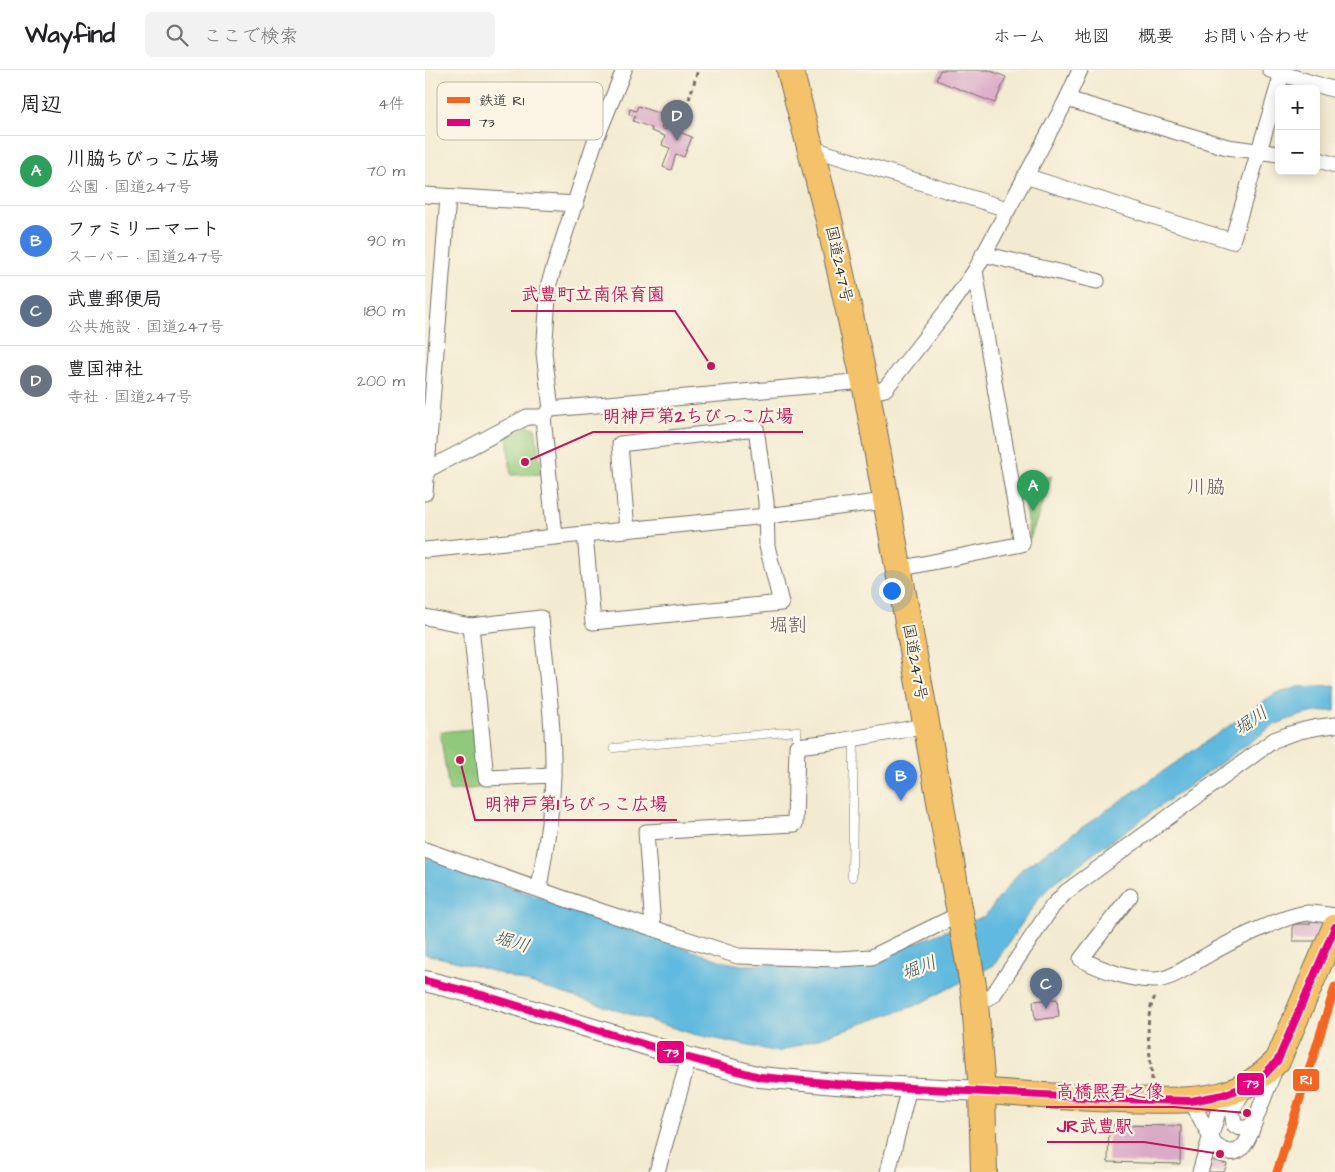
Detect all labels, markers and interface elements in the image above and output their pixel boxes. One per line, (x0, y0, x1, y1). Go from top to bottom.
search box (145, 12, 495, 57)
text: Wayfind (25, 18, 115, 52)
icon: search (163, 21, 191, 49)
text: ここで検索 (203, 23, 298, 50)
text: ホーム (993, 24, 1046, 49)
text: 地図 (1074, 24, 1110, 49)
text: 概要 (1138, 24, 1174, 49)
text: お問い合わせ (1202, 24, 1310, 49)
legend (437, 82, 603, 140)
map controls (1275, 85, 1320, 175)
button: + (1275, 85, 1320, 130)
text: 周辺 (20, 90, 62, 119)
text: 鉄道 R1 (479, 91, 525, 111)
text: 4件 (378, 93, 405, 115)
pin: D (661, 100, 693, 141)
text: 73 (479, 113, 495, 133)
button: − (1275, 130, 1320, 175)
text: 川脇ちびっこ広場 (67, 146, 219, 173)
text: A (31, 160, 41, 182)
text: 70 m (366, 160, 405, 182)
text: 公園 · 国道247号 (67, 176, 192, 198)
text: ファミリーマート (67, 216, 220, 243)
street label: 国道247号 (820, 224, 858, 304)
text: B (30, 230, 42, 252)
text: 90 m (367, 230, 405, 252)
text: スーパー · 国道247号 (67, 246, 223, 268)
callout: 武豊町立南保育園 (511, 278, 675, 311)
text: 武豊町立南保育園 (521, 282, 665, 307)
text: 武豊郵便局 (67, 286, 162, 313)
text: C (30, 300, 42, 322)
text: 180 m (364, 300, 405, 322)
text: 公共施設 · 国道247号 (67, 316, 224, 338)
text: 豊国神社 (67, 356, 143, 383)
text: D (31, 370, 41, 392)
text: 200 m (357, 370, 405, 392)
text: 寺社 · 国道247号 (67, 386, 192, 408)
callout: 明神戸第2ちびっこ広場 (593, 399, 803, 432)
text: 明神戸第2ちびっこ広場 (603, 404, 793, 429)
pin: A (1017, 470, 1049, 511)
district label: 川脇 (1187, 474, 1225, 501)
your location (879, 578, 905, 604)
district label: 堀割 (769, 612, 807, 639)
street label: 国道247号 (897, 622, 933, 702)
water label: 堀川 (1229, 701, 1273, 741)
pin: B (885, 760, 917, 801)
callout: 明神戸第1ちびっこ広場 (475, 787, 677, 820)
text: 明神戸第1ちびっこ広場 (485, 792, 667, 817)
water label: 堀川 (491, 925, 533, 959)
water label: 堀川 (898, 950, 940, 986)
pin: C (1030, 968, 1062, 1009)
line badge: 73 (656, 1040, 685, 1064)
text: 73 (662, 1043, 680, 1063)
line badge: R1 (1292, 1068, 1320, 1092)
text: R1 (1300, 1070, 1312, 1090)
line badge: 73 (1236, 1072, 1265, 1096)
callout: 高橋煕君之像 (1046, 1074, 1174, 1107)
text: 73 (1242, 1074, 1260, 1094)
text: 高橋煕君之像 (1056, 1079, 1164, 1104)
callout: JR武豊駅 (1047, 1109, 1144, 1142)
text: JR武豊駅 (1056, 1114, 1133, 1139)

